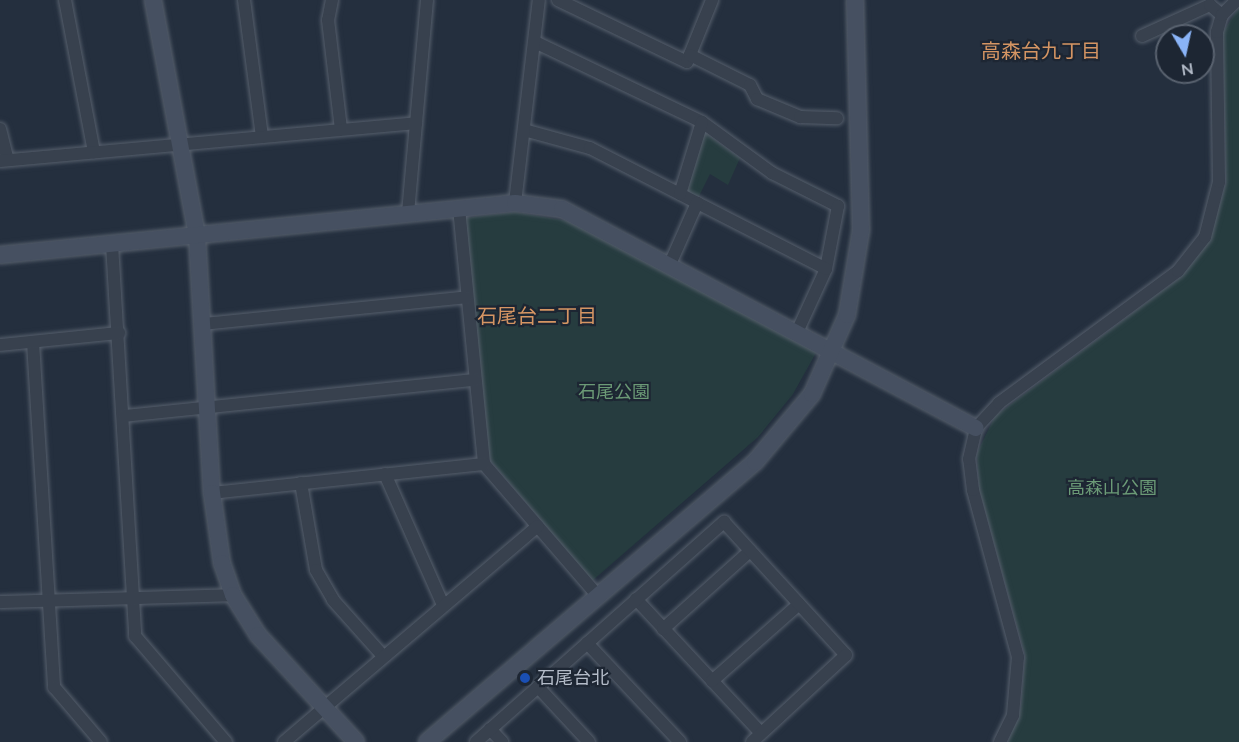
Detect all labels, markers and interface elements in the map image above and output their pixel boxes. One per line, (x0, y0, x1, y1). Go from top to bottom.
north arrow (1155, 24, 1215, 84)
district label: 高森台九丁目 (981, 38, 1101, 62)
text: N (1180, 59, 1195, 81)
district label: 石尾台二丁目 (477, 303, 597, 327)
park label: 石尾公園 (578, 381, 650, 403)
park label: 高森山公園 (1067, 477, 1157, 499)
place label: 石尾台北 (537, 667, 609, 689)
marker: 石尾台北 (518, 671, 532, 685)

